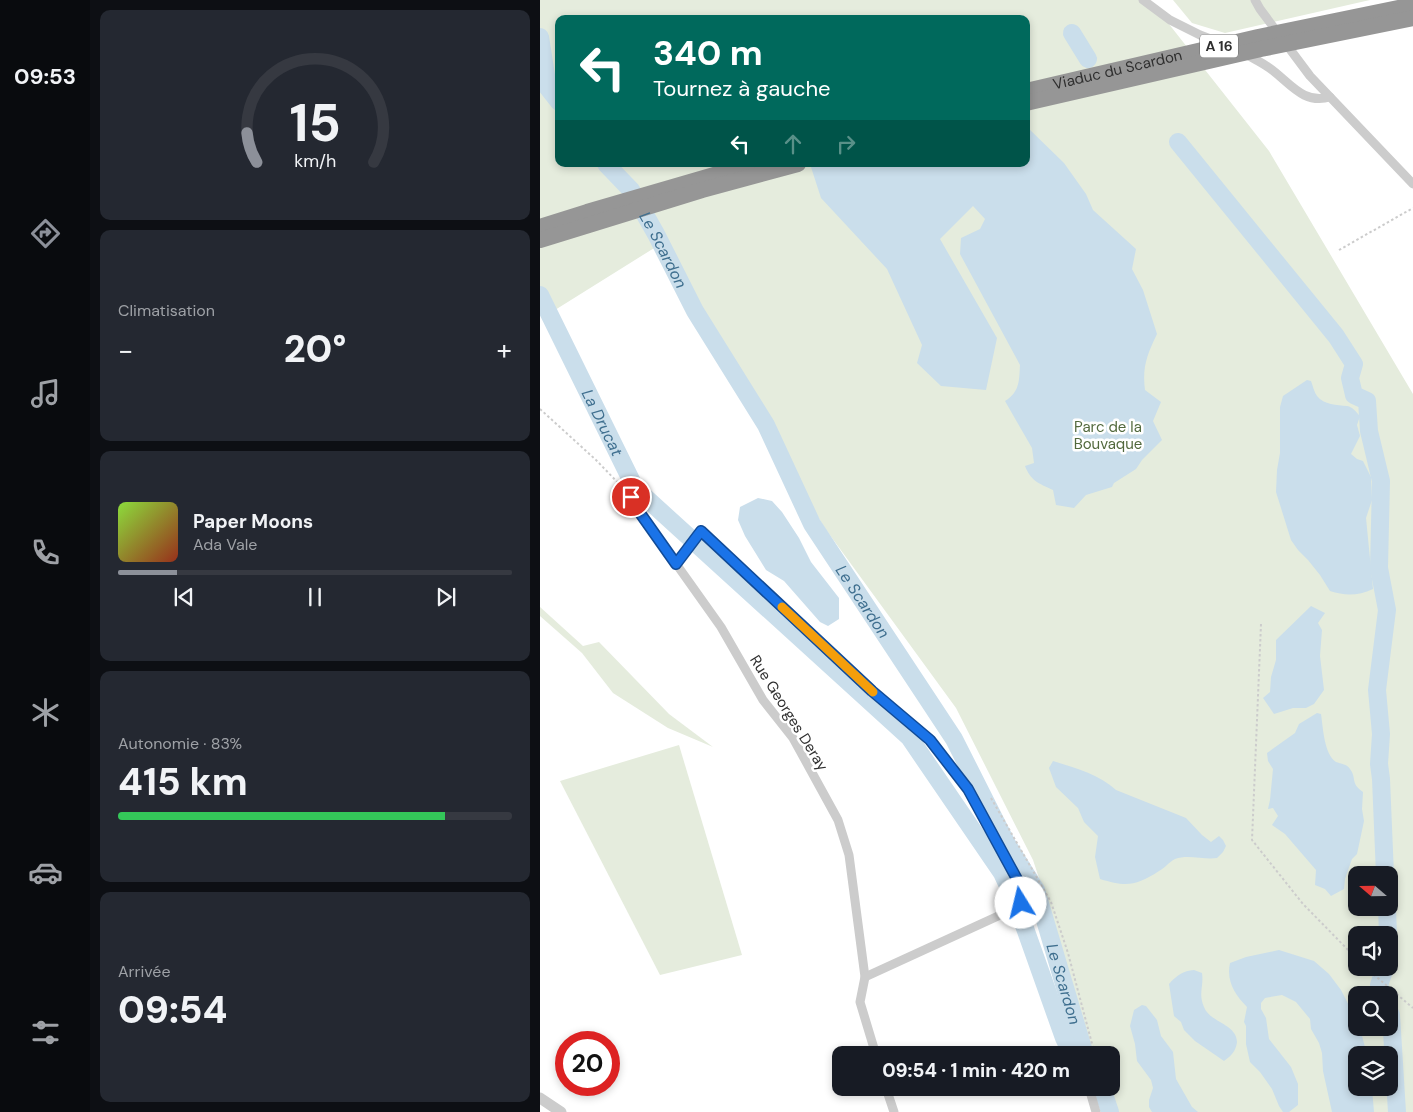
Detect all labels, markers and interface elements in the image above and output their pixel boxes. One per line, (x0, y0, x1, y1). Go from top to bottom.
text: 340 m (653, 30, 763, 76)
road number: A 16 (1200, 34, 1238, 58)
icon: left (570, 35, 635, 100)
street label: Viaduc du Scardon (1051, 45, 1184, 94)
text: 09:53 (14, 62, 76, 91)
text: Tournez à gauche (653, 74, 831, 103)
text: 15 (289, 89, 341, 157)
icon: left (726, 130, 754, 158)
icon: ahead (779, 130, 807, 158)
icon: right (832, 130, 860, 158)
text: km/h (294, 149, 336, 173)
water label: Le Scardon (635, 208, 692, 291)
icon: directions (28, 216, 63, 251)
text: Climatisation (118, 300, 215, 321)
text: 20° (284, 324, 346, 374)
text: − (118, 332, 133, 369)
text: + (497, 332, 512, 369)
icon: music (28, 376, 63, 411)
water label: La Drucat (577, 385, 628, 460)
park label: Parc de la Bouvaque (1074, 417, 1142, 454)
pin (610, 476, 652, 518)
icon: arrive (617, 483, 645, 511)
text: Paper Moons (193, 509, 313, 534)
text: Ada Vale (193, 534, 257, 555)
icon: phone (28, 535, 63, 570)
water label: Le Scardon (831, 561, 895, 642)
icon: previous (170, 583, 198, 611)
icon: pause (301, 583, 329, 611)
icon: next (432, 583, 460, 611)
street label: Rue Georges Deray (745, 651, 833, 775)
icon: climate (28, 695, 63, 730)
text: Autonomie · 83% (118, 733, 242, 754)
text: 415 km (118, 757, 248, 807)
icon: car (28, 855, 63, 890)
north arrow (1348, 866, 1398, 916)
map controls (1348, 866, 1398, 1096)
position arrow (994, 876, 1046, 928)
button: sound (1348, 926, 1398, 976)
water label: Le Scardon (1042, 941, 1086, 1027)
text: Arrivée (118, 961, 171, 982)
text: 09:54 (118, 985, 227, 1035)
button: search (1348, 986, 1398, 1036)
icon: filters (28, 1015, 63, 1050)
speed limit sign: 20 (555, 1031, 620, 1096)
button: layers (1348, 1046, 1398, 1096)
text: 09:54 · 1 min · 420 m (882, 1058, 1070, 1083)

